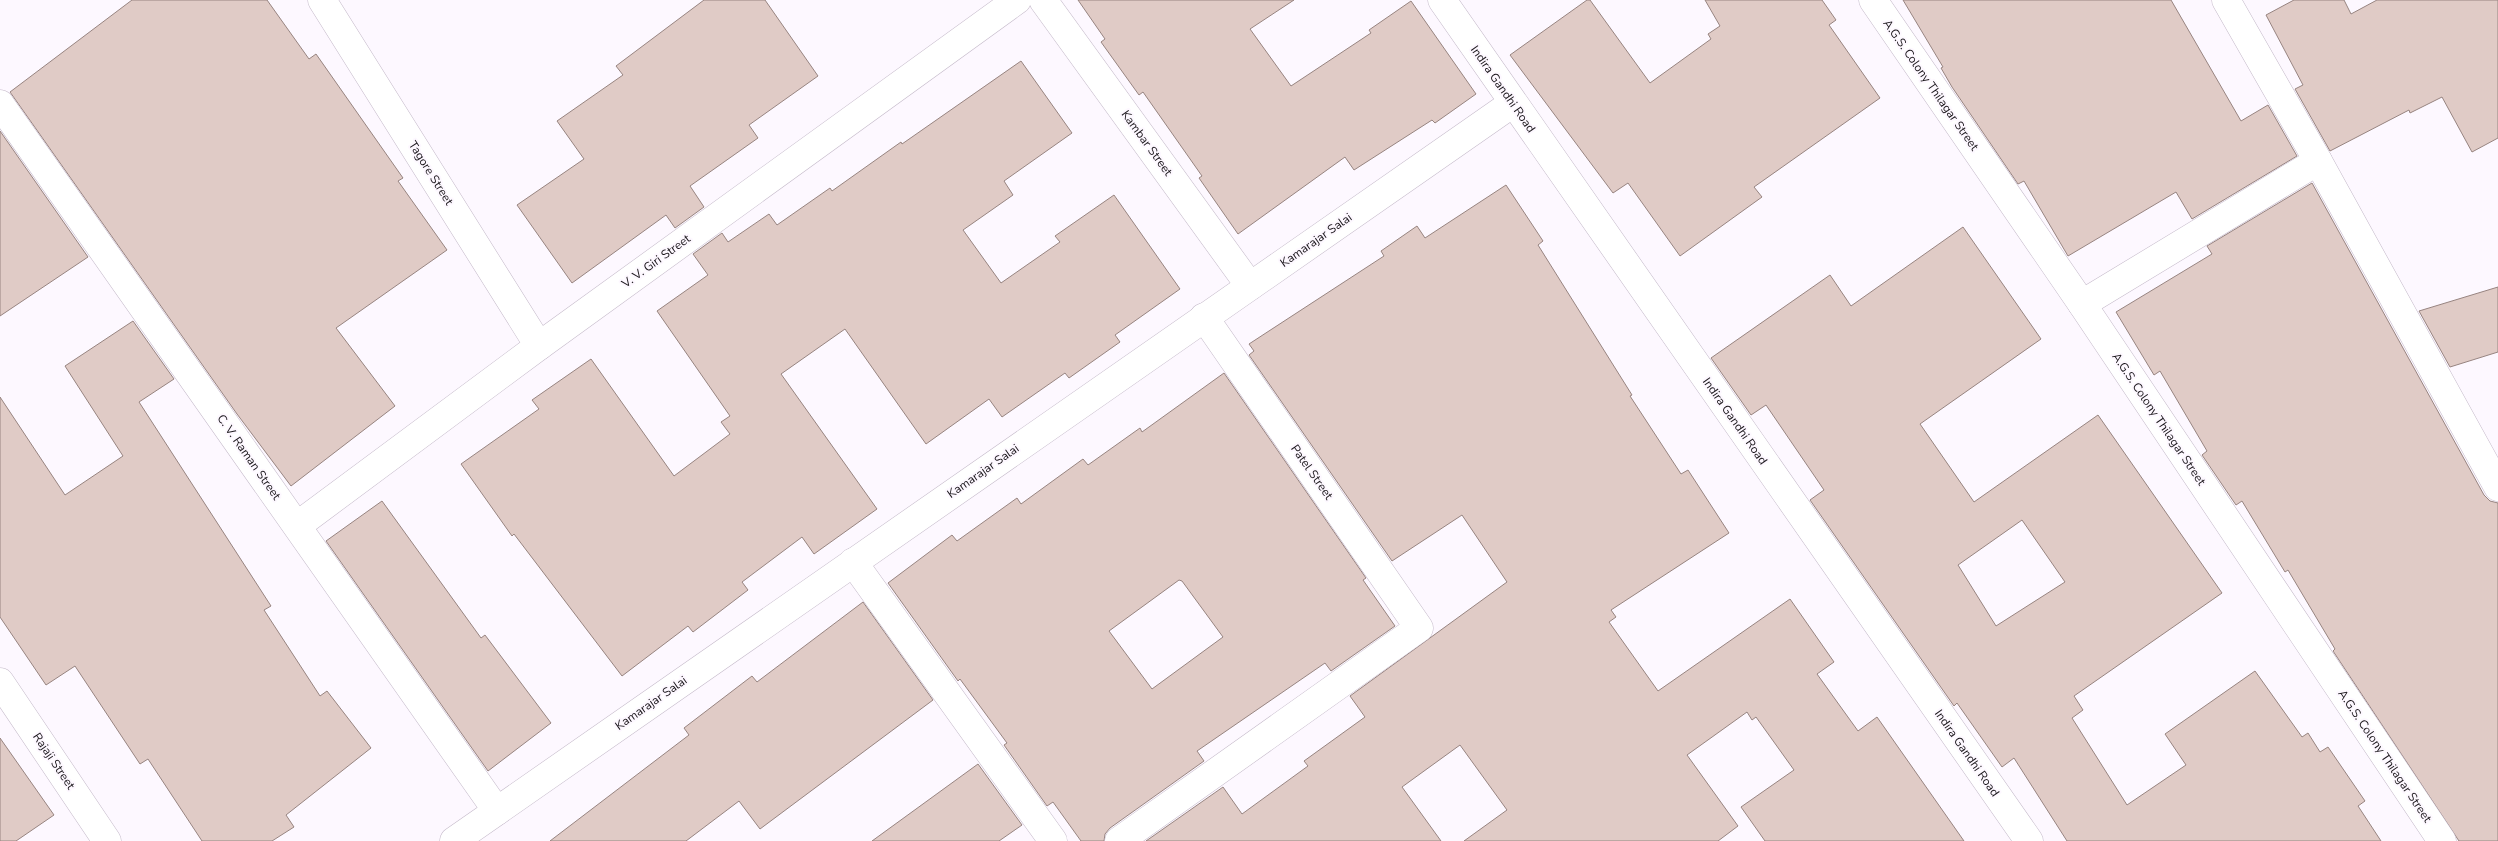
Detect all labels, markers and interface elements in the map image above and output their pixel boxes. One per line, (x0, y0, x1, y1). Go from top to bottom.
street label: A.G.S. Colony Thilagar Street (1880, 16, 1983, 154)
street label: Indira Gandhi Road (1467, 42, 1539, 136)
street label: Kambar Street (1118, 107, 1177, 180)
street label: Tagore Street (405, 138, 457, 209)
street label: Kamarajar Salai (1277, 209, 1355, 271)
street label: V. V. Giri Street (618, 230, 694, 292)
street label: A.G.S. Colony Thilagar Street (2109, 350, 2210, 489)
street label: Indira Gandhi Road (1699, 374, 1771, 468)
street label: C. V. Raman Street (213, 411, 285, 504)
street label: Kamarajar Salai (944, 440, 1022, 502)
street label: Patel Street (1287, 441, 1337, 503)
street label: Kamarajar Salai (612, 672, 690, 734)
street label: A.G.S. Colony Thilagar Street (2335, 687, 2436, 826)
street label: Indira Gandhi Road (1931, 706, 2003, 800)
street label: Rajaji Street (29, 730, 79, 793)

